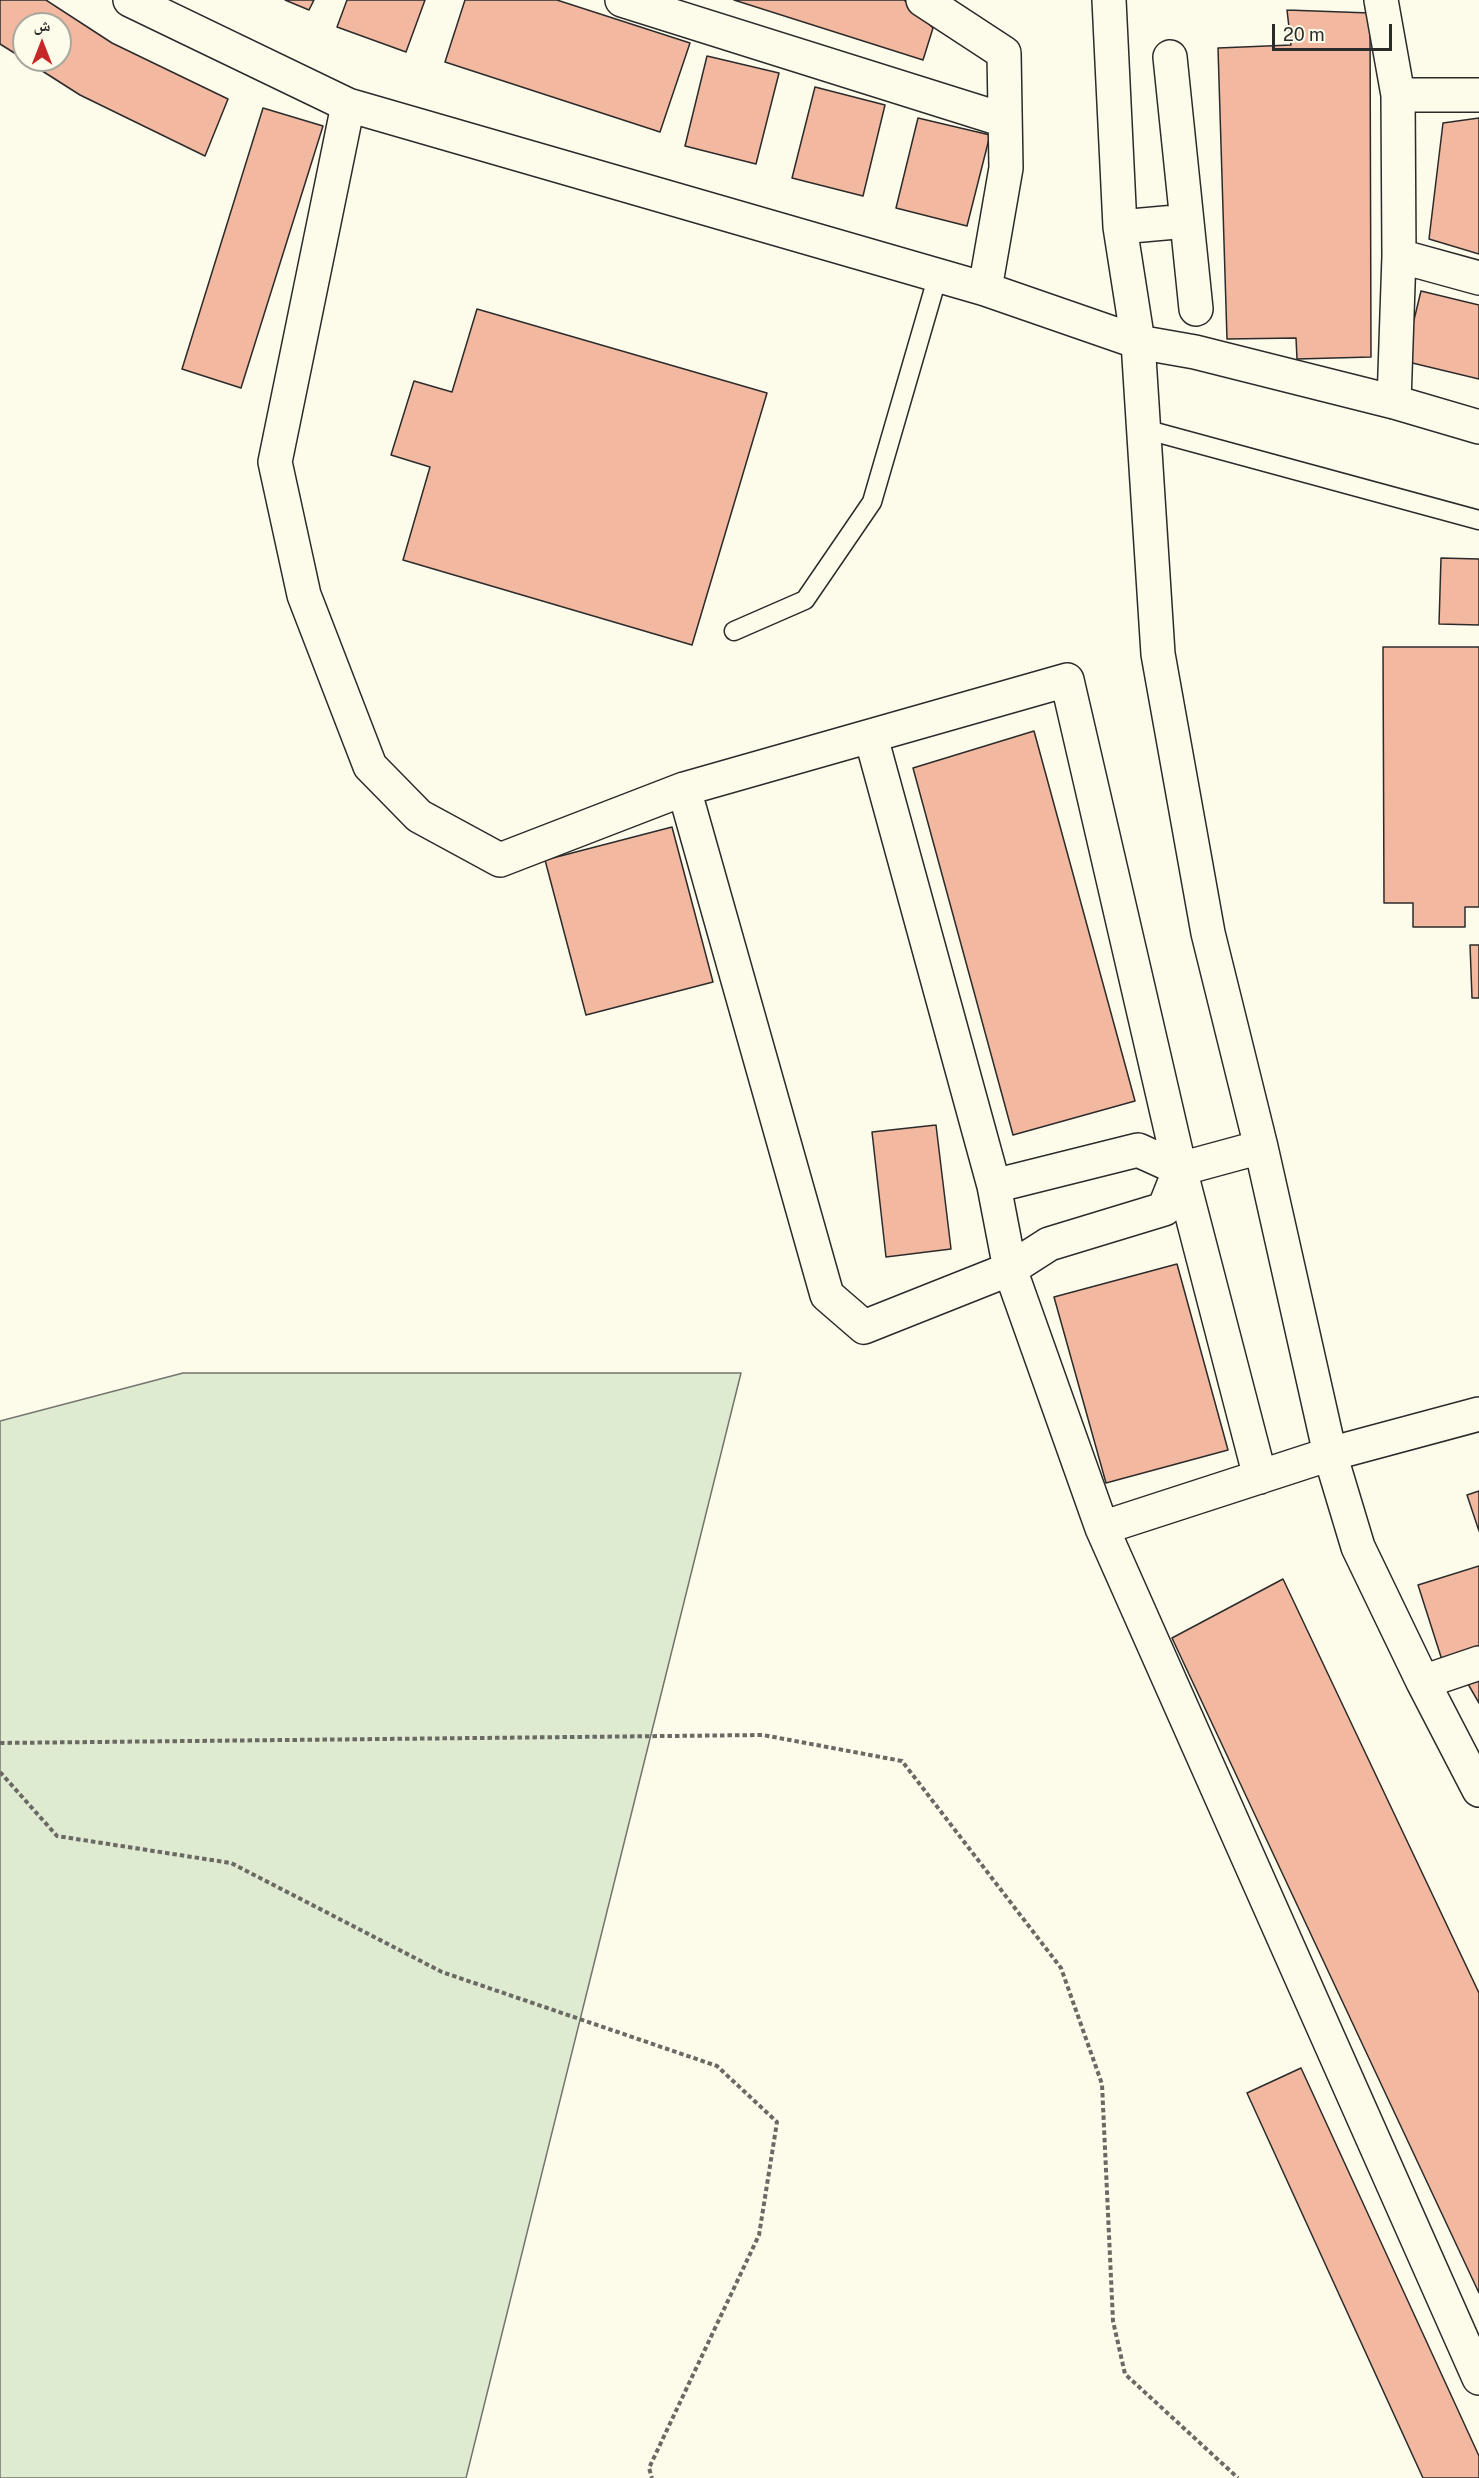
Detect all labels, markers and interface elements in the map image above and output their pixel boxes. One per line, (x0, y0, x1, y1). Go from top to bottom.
north arrow (12, 12, 72, 72)
scale bar (1275, 12, 1395, 50)
text: ش (34, 16, 50, 35)
text: 20 m (1283, 24, 1325, 45)

